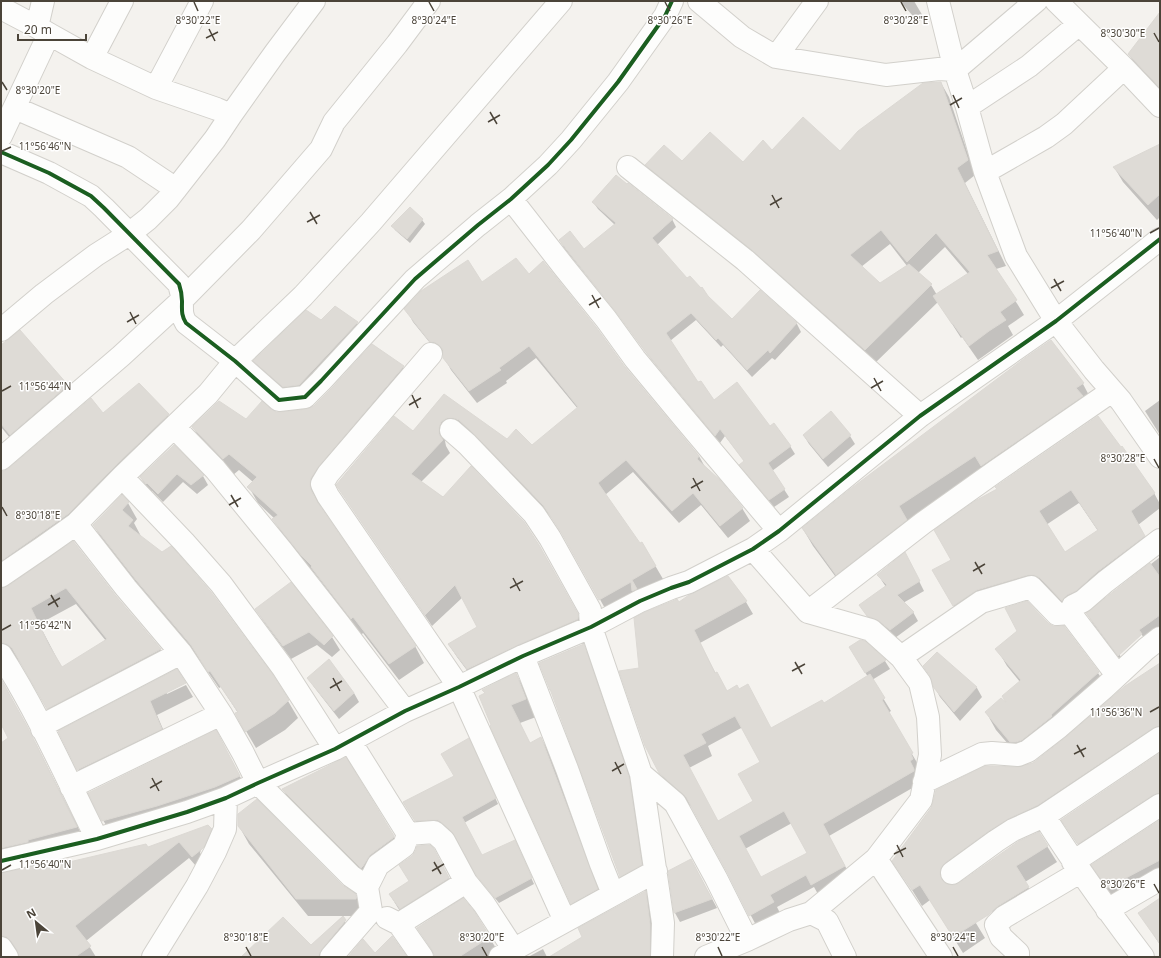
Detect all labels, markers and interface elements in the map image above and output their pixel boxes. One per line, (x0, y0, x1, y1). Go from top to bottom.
text: 8°30'22"E (176, 13, 220, 27)
text: 8°30'24"E (412, 13, 456, 27)
text: 8°30'26"E (648, 13, 692, 27)
text: 8°30'28"E (884, 13, 928, 27)
scale bar (18, 16, 86, 42)
text: 20 m (24, 21, 52, 38)
text: 8°30'30"E (1101, 26, 1145, 40)
text: 8°30'20"E (16, 83, 60, 97)
text: 11°56'46"N (19, 139, 71, 153)
text: 11°56'40"N (1090, 226, 1142, 240)
text: 11°56'44"N (19, 379, 71, 393)
text: 8°30'28"E (1101, 451, 1145, 465)
text: 8°30'18"E (16, 508, 60, 522)
text: 11°56'42"N (19, 618, 71, 632)
text: 11°56'36"N (1090, 705, 1142, 719)
text: 11°56'40"N (19, 857, 71, 871)
text: 8°30'26"E (1101, 877, 1145, 891)
north arrow (16, 902, 56, 942)
text: N (23, 904, 38, 922)
text: 8°30'18"E (224, 930, 268, 944)
text: 8°30'20"E (460, 930, 504, 944)
text: 8°30'22"E (696, 930, 740, 944)
text: 8°30'24"E (931, 930, 975, 944)

